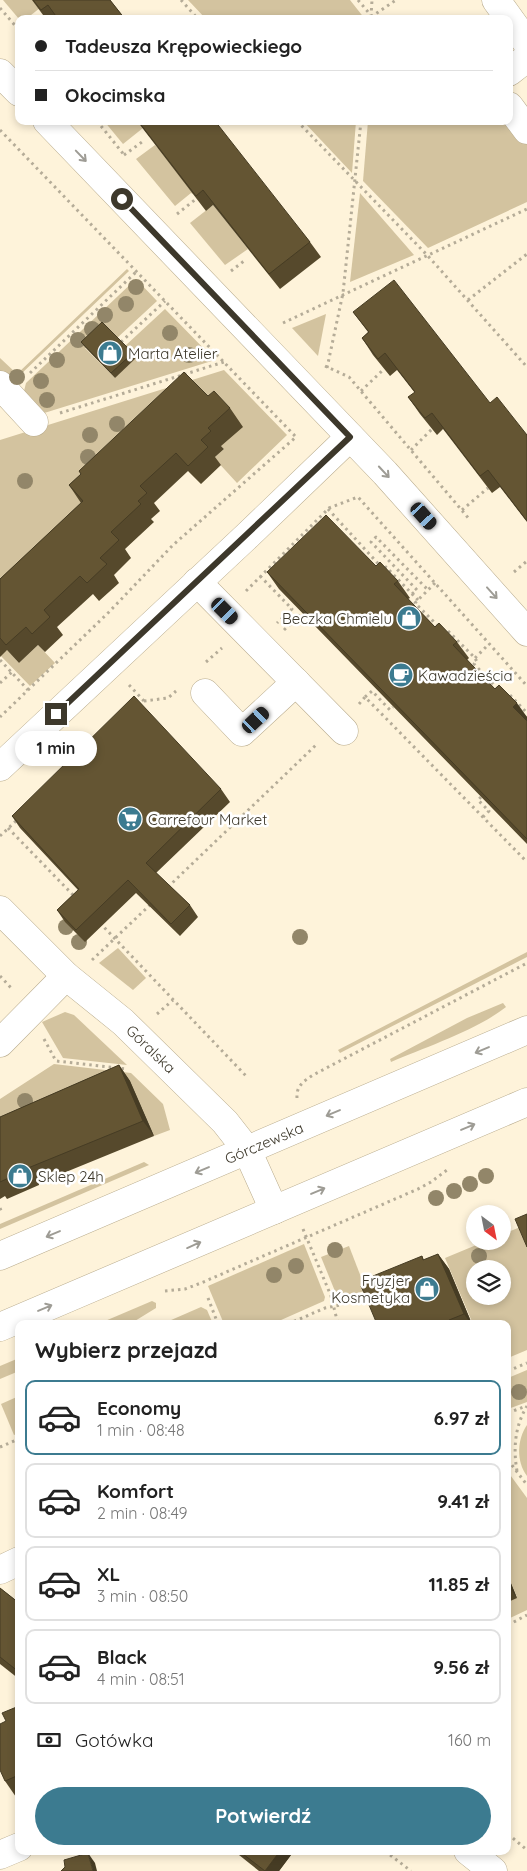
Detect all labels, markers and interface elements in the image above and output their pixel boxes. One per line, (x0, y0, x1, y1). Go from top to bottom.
text: Tadeusza Krępowieckiego (65, 34, 302, 58)
text: Okocimska (65, 83, 165, 107)
one-way arrow (75, 150, 87, 163)
route start (111, 188, 133, 210)
shop icon: Marta Atelier (97, 340, 123, 366)
place label: Marta Atelier (128, 344, 218, 363)
one-way arrow (378, 466, 390, 479)
car (408, 500, 439, 532)
one-way arrow (487, 587, 498, 600)
car (209, 595, 240, 627)
shop icon: Beczka Chmielu (396, 605, 422, 631)
place label: Beczka Chmielu (282, 609, 392, 628)
cafe icon: Kawadzieścia (388, 662, 414, 688)
place label: Kawadzieścia (418, 666, 513, 685)
route end (45, 703, 67, 725)
car (239, 704, 272, 736)
callout: 1 min (15, 732, 97, 766)
text: 1 min (37, 738, 75, 758)
supermarket icon: Carrefour Market (117, 806, 143, 832)
place label: Carrefour Market (148, 810, 267, 829)
street label: Góralska (122, 1021, 180, 1077)
one-way arrow (475, 1045, 490, 1055)
one-way arrow (326, 1109, 341, 1119)
street label: Górczewska (222, 1118, 306, 1168)
one-way arrow (460, 1122, 475, 1131)
shop icon: Sklep 24h (7, 1163, 33, 1189)
one-way arrow (195, 1166, 210, 1175)
place label: Sklep 24h (38, 1167, 104, 1186)
one-way arrow (310, 1186, 325, 1196)
north arrow (466, 1205, 511, 1250)
map controls (466, 1205, 511, 1305)
one-way arrow (46, 1229, 61, 1239)
one-way arrow (186, 1239, 201, 1249)
button: layers (466, 1260, 511, 1305)
place label: Fryzjer Kosmetyka (331, 1271, 410, 1307)
shop icon: Fryzjer Kosmetyka (414, 1276, 440, 1302)
one-way arrow (37, 1303, 52, 1313)
text: Wybierz przejazd (35, 1336, 218, 1364)
icon: car (37, 1395, 82, 1440)
text: Economy (97, 1396, 181, 1420)
text: 6.97 zł (433, 1406, 489, 1430)
text: 1 min · 08:48 (97, 1420, 185, 1440)
icon: car (37, 1478, 82, 1523)
text: Komfort (97, 1479, 174, 1503)
text: 9.41 zł (437, 1489, 489, 1513)
text: 2 min · 08:49 (97, 1503, 188, 1523)
icon: car (37, 1561, 82, 1606)
text: XL (97, 1562, 120, 1586)
text: 11.85 zł (428, 1572, 489, 1596)
text: 3 min · 08:50 (97, 1586, 188, 1606)
icon: car (37, 1644, 82, 1689)
text: Black (97, 1645, 147, 1669)
text: 9.56 zł (433, 1655, 489, 1679)
text: 4 min · 08:51 (97, 1669, 185, 1689)
icon: cash (35, 1726, 63, 1754)
text: Gotówka (75, 1728, 154, 1752)
text: 160 m (448, 1730, 491, 1750)
button: Potwierdź (35, 1787, 491, 1845)

